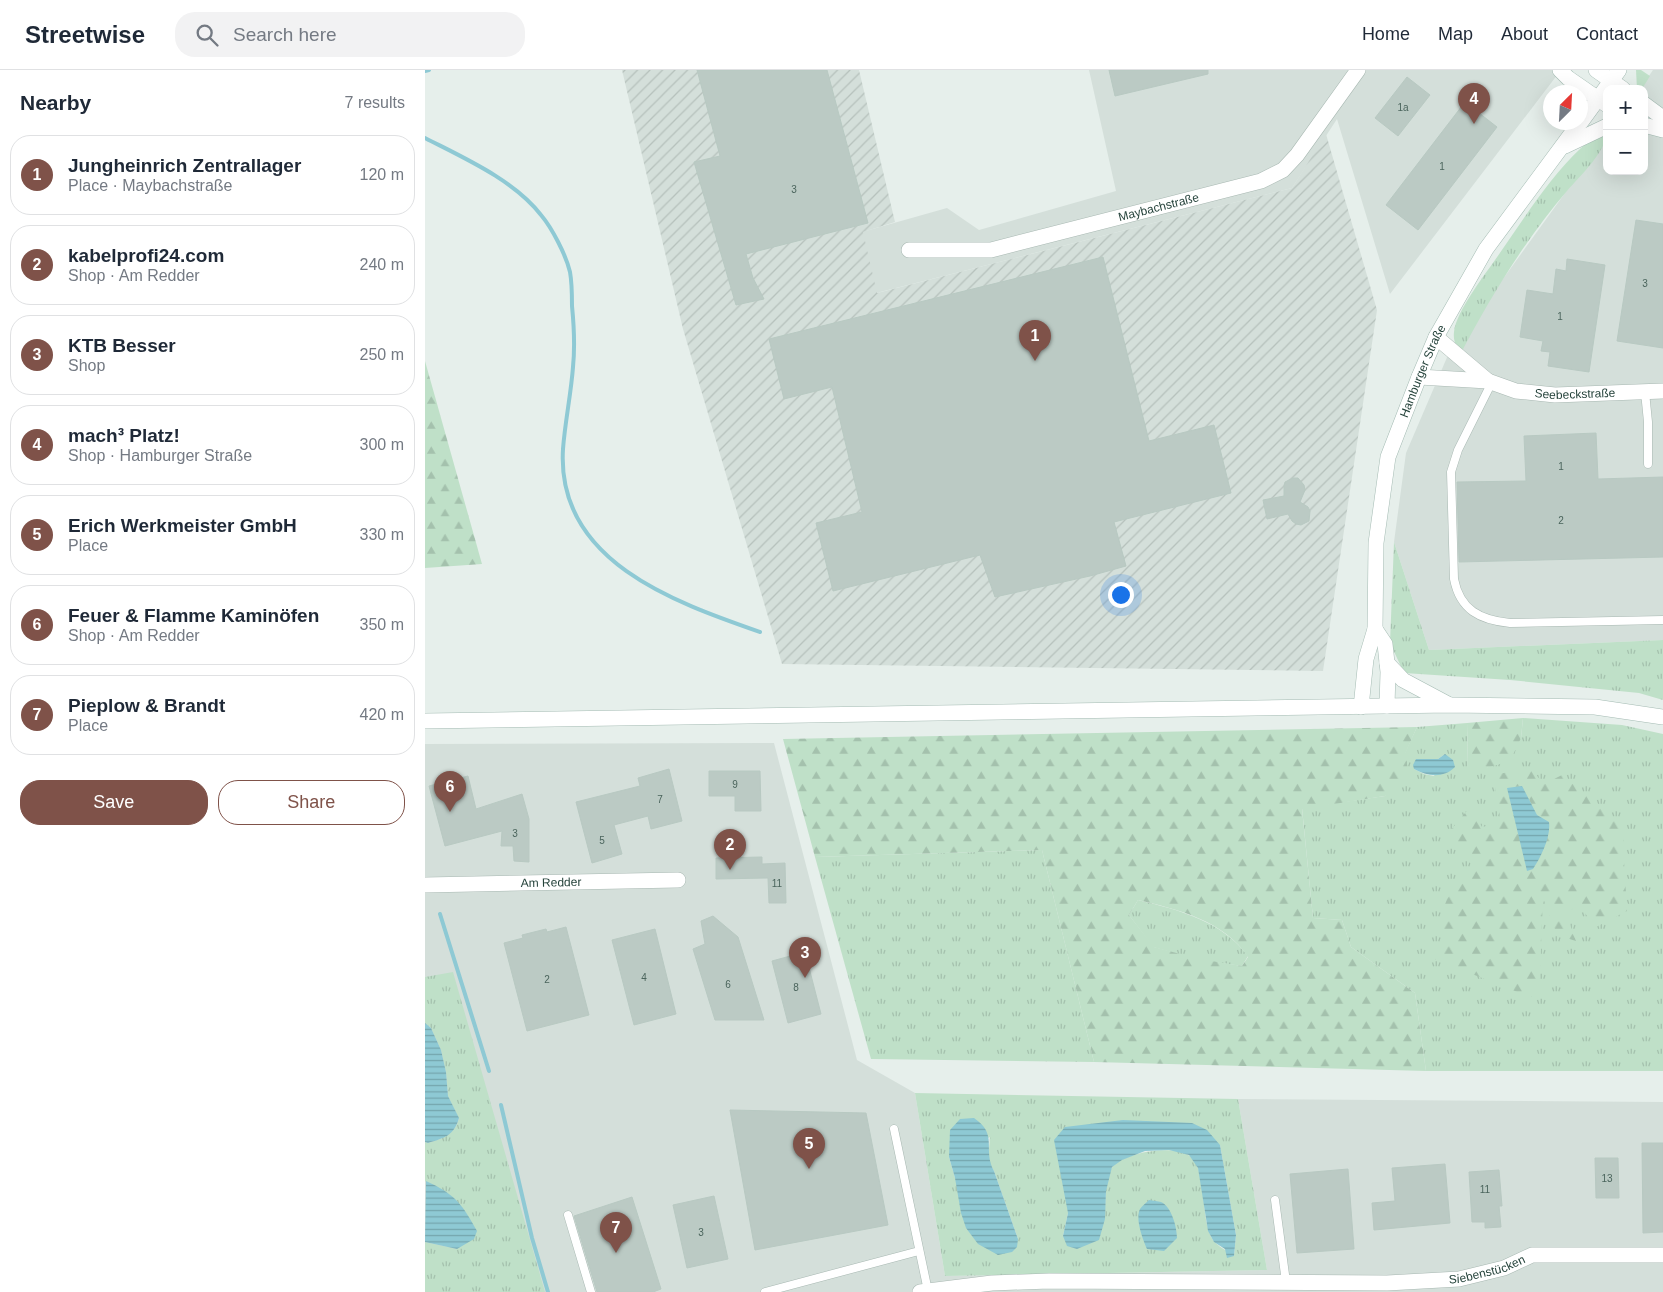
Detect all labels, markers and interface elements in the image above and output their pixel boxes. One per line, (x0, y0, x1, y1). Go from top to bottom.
search box (175, 12, 525, 57)
text: Streetwise (25, 21, 145, 48)
icon: search (193, 21, 221, 49)
text: Search here (233, 24, 337, 45)
text: Home (1362, 24, 1410, 44)
text: Map (1438, 24, 1473, 44)
text: About (1501, 24, 1548, 44)
text: Contact (1576, 24, 1638, 44)
pin: 4 (1458, 83, 1490, 124)
north arrow (1543, 85, 1588, 130)
map controls (1603, 85, 1648, 175)
button: + (1603, 85, 1648, 130)
text: Nearby (20, 91, 91, 114)
text: 7 results (345, 94, 405, 111)
house number: 1a (1397, 102, 1409, 113)
button: − (1603, 130, 1648, 175)
text: Jungheinrich Zentrallager (68, 155, 301, 176)
house number: 1 (1439, 161, 1445, 172)
text: 1 (33, 166, 41, 183)
text: 120 m (360, 166, 404, 183)
text: Place · Maybachstraße (68, 177, 233, 194)
house number: 3 (791, 184, 797, 195)
street label: Maybachstraße (1117, 190, 1201, 224)
text: kabelprofi24.com (68, 245, 224, 266)
text: 2 (33, 256, 41, 273)
text: 240 m (360, 256, 404, 273)
text: Shop · Am Redder (68, 267, 200, 284)
house number: 3 (1642, 278, 1648, 289)
house number: 1 (1557, 311, 1563, 322)
pin: 1 (1019, 320, 1051, 361)
street label: Hamburger Straße (1397, 322, 1449, 420)
text: KTB Besser (68, 335, 176, 356)
text: 3 (33, 346, 41, 363)
text: 250 m (360, 346, 404, 363)
text: Shop (68, 357, 105, 374)
street label: Seebeckstraße (1534, 386, 1616, 402)
text: mach³ Platz! (68, 425, 180, 446)
text: 4 (33, 436, 41, 453)
text: 300 m (360, 436, 404, 453)
text: Shop · Hamburger Straße (68, 447, 252, 464)
house number: 1 (1558, 461, 1564, 472)
text: Erich Werkmeister GmbH (68, 515, 297, 536)
house number: 2 (1558, 515, 1564, 526)
text: 5 (33, 526, 41, 543)
text: 330 m (360, 526, 404, 543)
text: Place (68, 537, 108, 554)
your location (1108, 582, 1134, 608)
text: Feuer & Flamme Kaminöfen (68, 605, 319, 626)
text: 6 (33, 616, 41, 633)
text: 350 m (360, 616, 404, 633)
text: Shop · Am Redder (68, 627, 200, 644)
text: Pieplow & Brandt (68, 695, 225, 716)
text: 7 (33, 706, 41, 723)
text: 420 m (360, 706, 404, 723)
text: Place (68, 717, 108, 734)
pin: 6 (434, 771, 466, 812)
house number: 9 (732, 779, 738, 790)
button: Save (20, 780, 208, 825)
button: Share (218, 780, 405, 825)
house number: 7 (657, 794, 663, 805)
house number: 3 (512, 828, 518, 839)
pin: 2 (714, 829, 746, 870)
house number: 5 (599, 835, 605, 846)
street label: Am Redder (520, 875, 581, 890)
house number: 11 (772, 878, 783, 889)
pin: 3 (789, 937, 821, 978)
house number: 4 (641, 972, 647, 983)
house number: 2 (544, 974, 550, 985)
house number: 6 (725, 979, 731, 990)
house number: 8 (793, 982, 799, 993)
pin: 5 (793, 1128, 825, 1169)
house number: 13 (1601, 1173, 1613, 1184)
house number: 11 (1480, 1184, 1491, 1195)
pin: 7 (600, 1212, 632, 1253)
house number: 3 (698, 1227, 704, 1238)
street label: Siebenstücken (1448, 1252, 1527, 1287)

